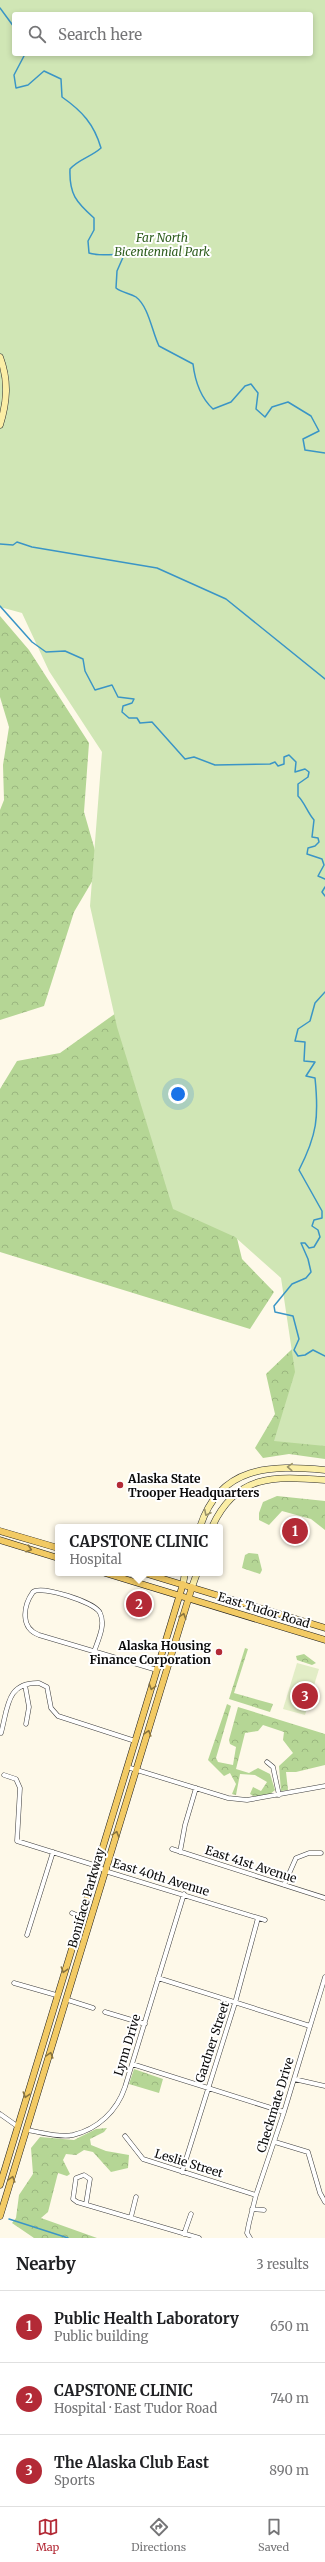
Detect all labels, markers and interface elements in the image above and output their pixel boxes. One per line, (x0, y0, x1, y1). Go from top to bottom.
search box (12, 12, 313, 56)
icon: search (26, 23, 48, 45)
text: Search here (58, 25, 142, 44)
park label: Far North Bicentennial Park (114, 230, 210, 259)
your location (168, 1084, 188, 1104)
one-way arrow (287, 1463, 293, 1472)
place label: Alaska State Trooper Headquarters (127, 1471, 259, 1500)
marker: Alaska State Trooper Headquarters (115, 1480, 125, 1490)
one-way arrow (204, 1509, 212, 1516)
pin: 1 (282, 1516, 308, 1546)
popup (55, 1524, 223, 1576)
text: CAPSTONE CLINIC (70, 1532, 208, 1551)
one-way arrow (25, 1544, 32, 1553)
text: Hospital (70, 1551, 122, 1568)
pin: 2 (126, 1589, 152, 1619)
street label: East Tudor Road (216, 1589, 312, 1631)
one-way arrow (178, 1612, 187, 1619)
place label: Alaska Housing Finance Corporation (89, 1638, 211, 1667)
marker: Alaska Housing Finance Corporation (214, 1647, 224, 1657)
pin: 3 (292, 1681, 318, 1711)
one-way arrow (148, 1683, 157, 1690)
one-way arrow (143, 1730, 152, 1737)
one-way arrow (112, 1830, 120, 1837)
street label: East 41st Avenue (203, 1842, 299, 1886)
street label: Boniface Parkway (65, 1846, 107, 1950)
street label: East 40th Avenue (111, 1855, 211, 1899)
one-way arrow (60, 1966, 69, 1973)
street label: Gardner Street (192, 1999, 232, 2084)
street label: Lynn Drive (111, 2012, 143, 2078)
one-way arrow (46, 2052, 54, 2059)
street label: Checkmate Drive (253, 2056, 297, 2154)
one-way arrow (22, 2091, 31, 2098)
street label: Leslie Street (153, 2145, 225, 2181)
one-way arrow (7, 2176, 16, 2183)
text: Nearby (16, 2253, 76, 2275)
text: 3 results (256, 2256, 309, 2273)
text: Public Health Laboratory (54, 2309, 239, 2328)
text: 1 (26, 2318, 32, 2335)
text: 650 m (270, 2318, 309, 2335)
text: Public building (54, 2328, 148, 2345)
text: CAPSTONE CLINIC (54, 2381, 193, 2400)
text: 2 (25, 2390, 33, 2407)
text: 740 m (270, 2390, 309, 2407)
text: Hospital · East Tudor Road (54, 2400, 217, 2417)
text: The Alaska Club East (54, 2453, 209, 2472)
text: 3 (25, 2462, 33, 2479)
text: 890 m (269, 2462, 309, 2479)
text: Sports (54, 2472, 95, 2489)
tab: Map (36, 2516, 59, 2554)
tab: Directions (131, 2516, 186, 2554)
tab: Saved (258, 2516, 289, 2554)

